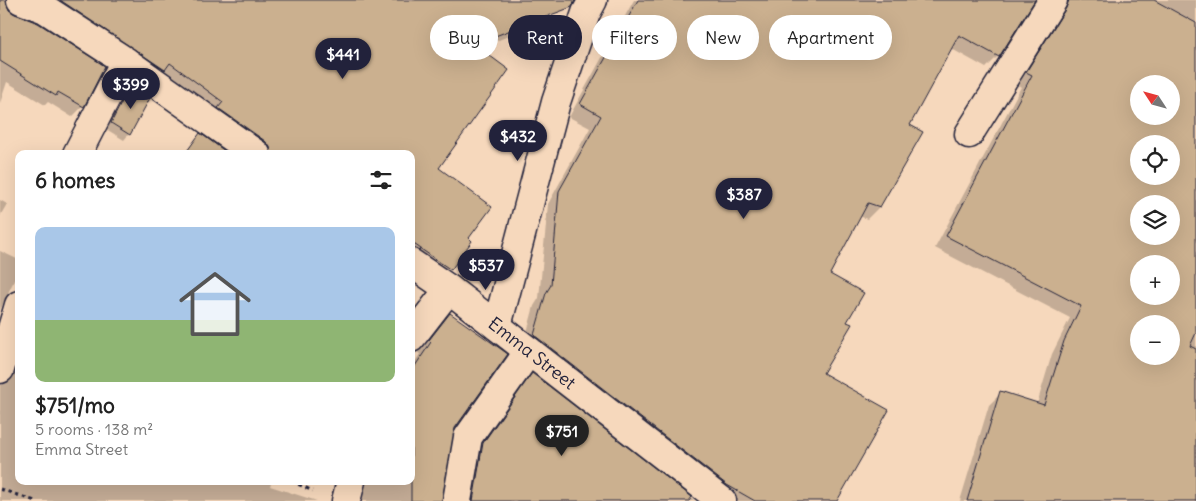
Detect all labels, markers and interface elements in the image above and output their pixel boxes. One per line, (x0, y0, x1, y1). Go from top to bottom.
chip: Buy (430, 15, 498, 60)
chip: Rent (508, 15, 582, 60)
chip: Filters (592, 15, 677, 60)
chip: New (687, 15, 759, 60)
chip: Apartment (769, 15, 892, 60)
pin: $441 (313, 38, 373, 80)
text: $441 (326, 44, 360, 64)
pin: $399 (101, 68, 161, 110)
text: $399 (113, 74, 149, 94)
north arrow (1130, 75, 1180, 125)
map controls (1130, 75, 1180, 365)
pin: $432 (488, 120, 548, 162)
text: $432 (500, 126, 536, 146)
button: locate (1130, 135, 1180, 185)
icon: filters (367, 166, 395, 194)
text: 6 homes (35, 167, 115, 194)
pin: $387 (714, 178, 774, 220)
text: $387 (726, 184, 762, 204)
button: layers (1130, 195, 1180, 245)
pin: $537 (456, 248, 516, 291)
text: $537 (469, 255, 504, 275)
button: + (1130, 255, 1180, 305)
icon: home (170, 259, 260, 349)
street label: Emma Street (484, 312, 581, 394)
button: − (1130, 315, 1180, 365)
text: $751/mo (35, 392, 115, 419)
pin: $751 (532, 414, 592, 457)
text: 5 rooms · 138 m² (35, 419, 153, 439)
text: $751 (546, 421, 578, 441)
text: Emma Street (35, 439, 128, 459)

